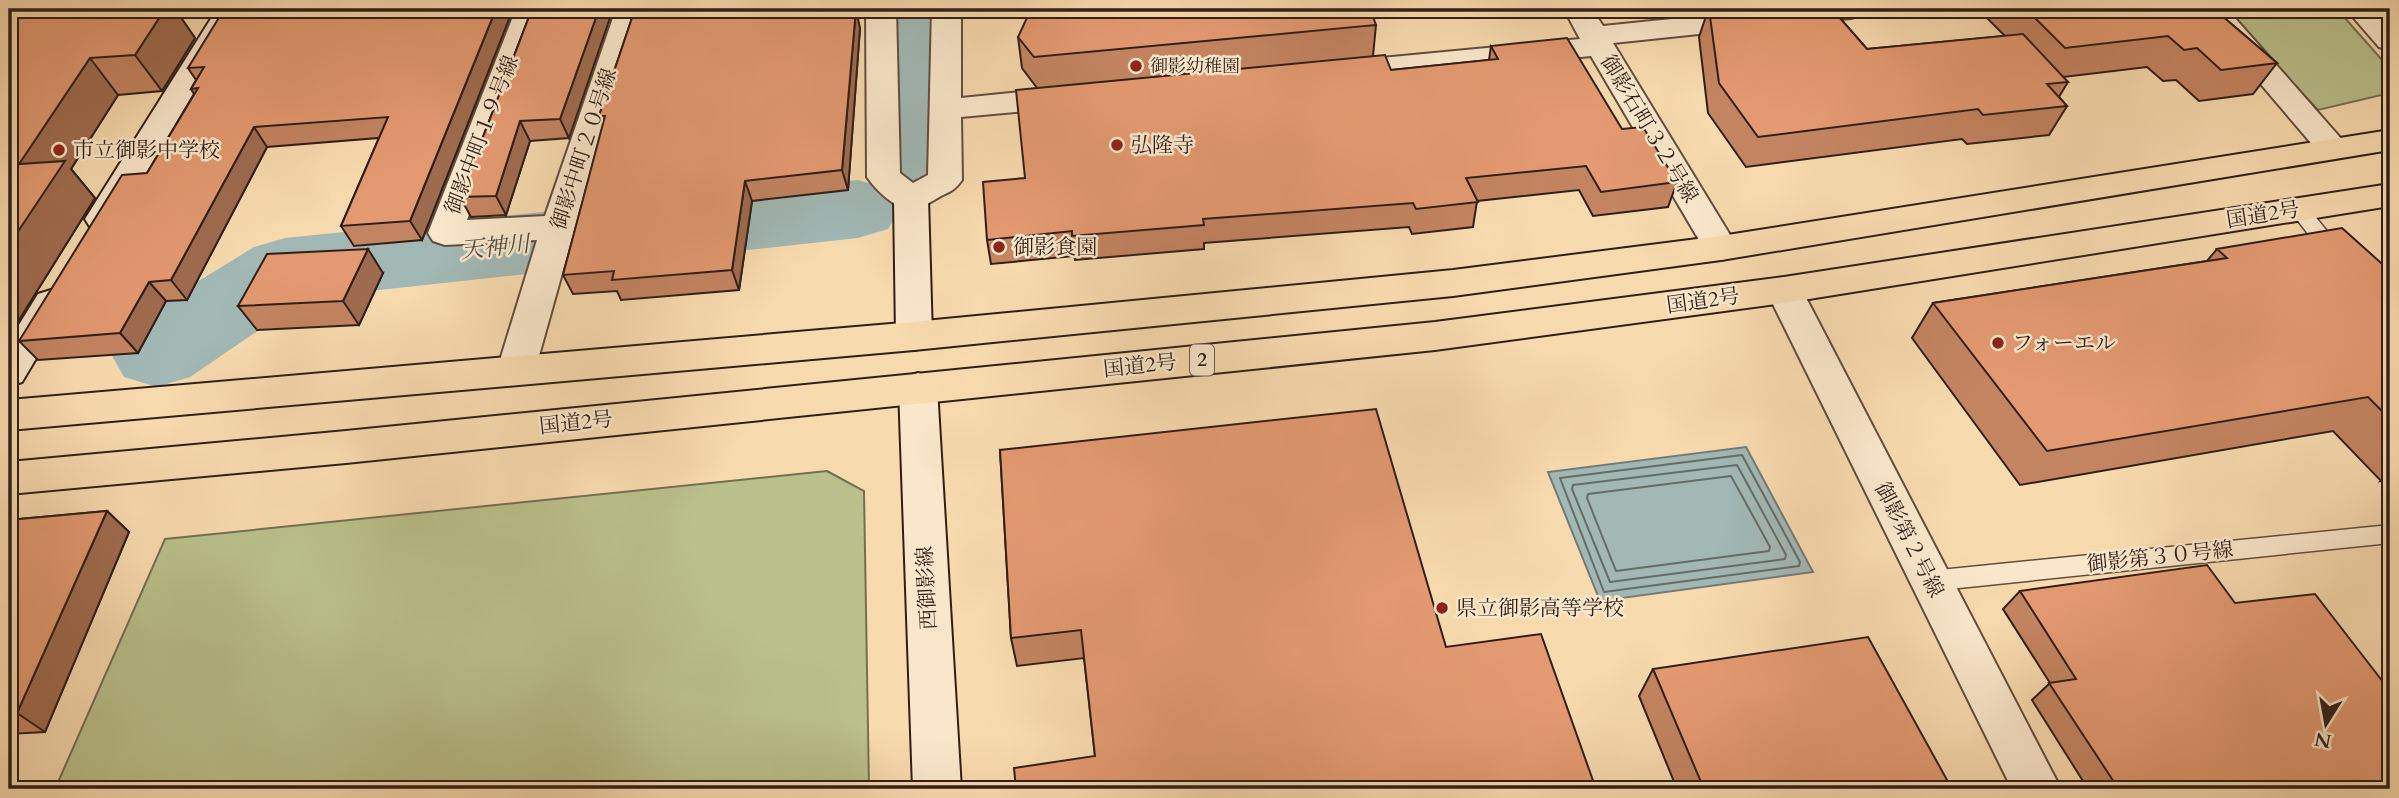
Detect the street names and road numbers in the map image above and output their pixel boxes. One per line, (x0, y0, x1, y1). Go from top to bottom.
street label: 御影石町３２号線 (1593, 50, 1705, 208)
street label: 御影中町１９号線 (438, 51, 526, 219)
street label: 御影中町２０号線 (544, 65, 624, 233)
street label: 国道2号 (2224, 195, 2302, 235)
street label: 国道2号 (1664, 282, 1742, 320)
road number: 2 (1190, 344, 1214, 376)
street label: 国道2号 (1102, 348, 1178, 384)
street label: 国道2号 (538, 405, 614, 441)
street label: 御影第２号線 (1867, 477, 1951, 603)
street label: 御影第３０号線 (2085, 535, 2235, 579)
street label: 西御影線 (910, 545, 944, 631)

